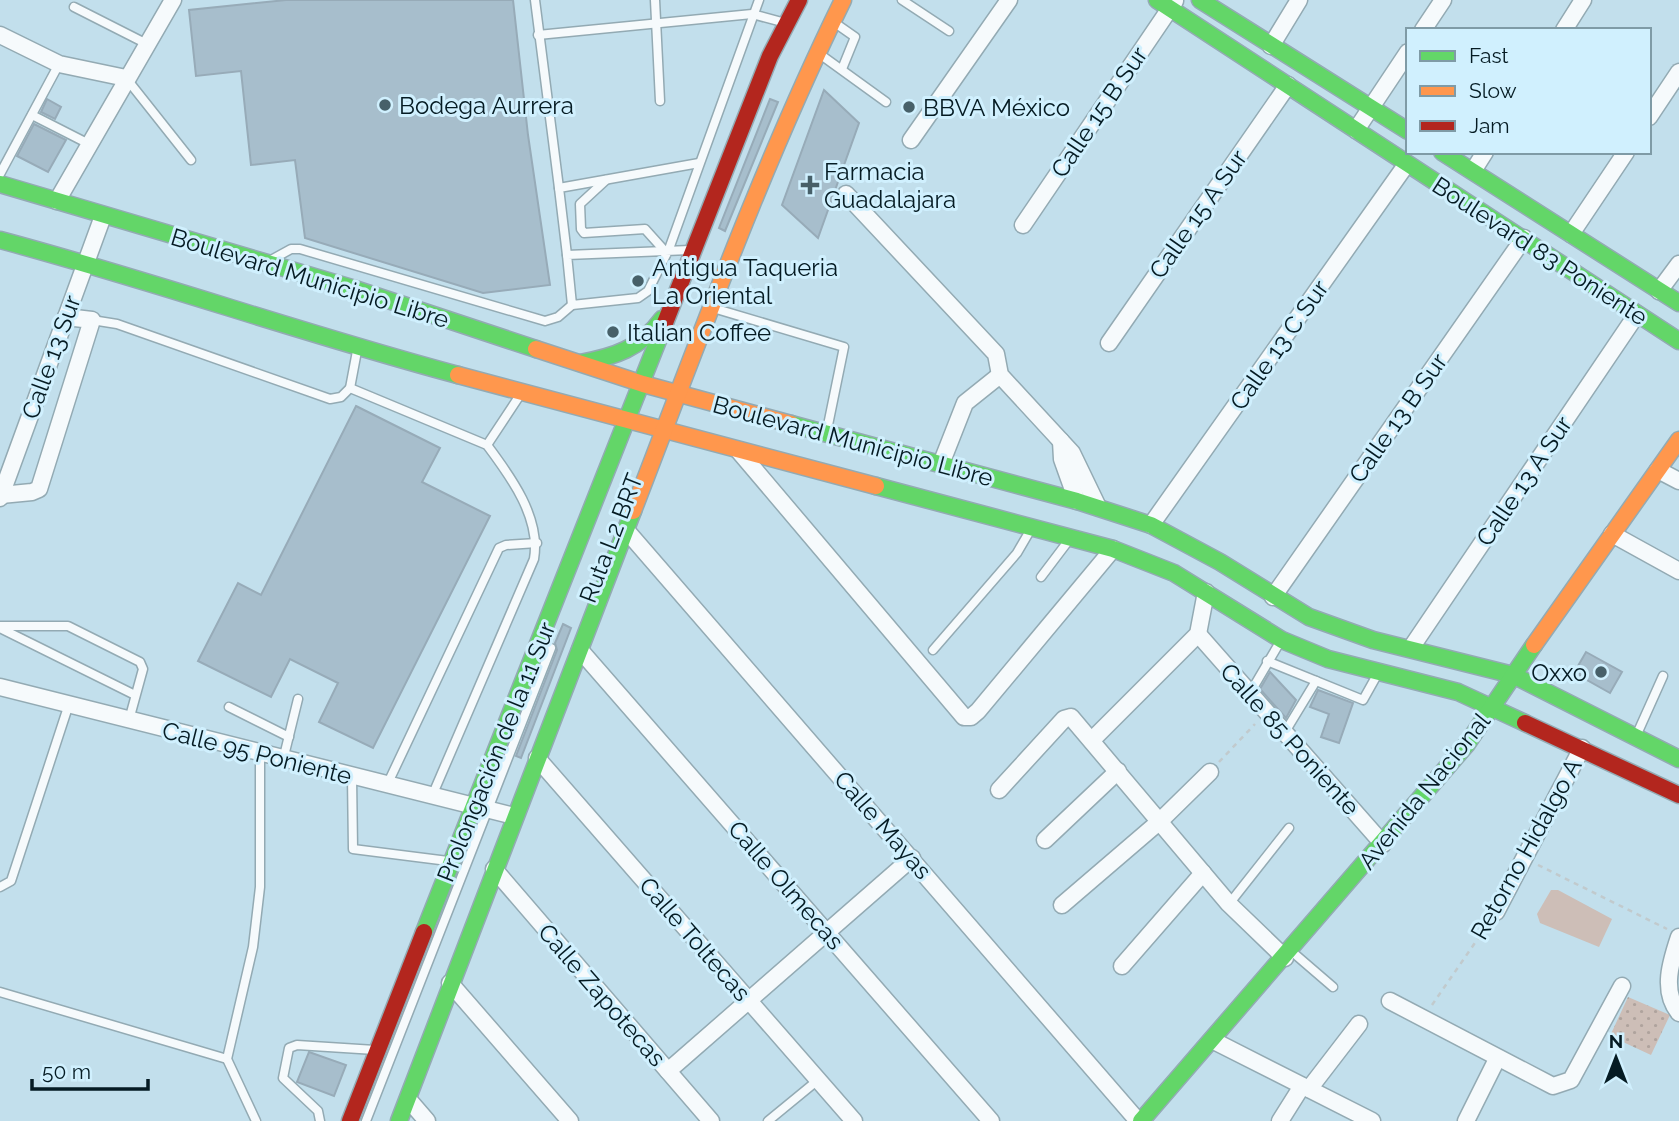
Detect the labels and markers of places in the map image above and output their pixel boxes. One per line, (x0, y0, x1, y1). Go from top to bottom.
place label: Bodega Aurrera (399, 91, 574, 120)
place label: BBVA México (923, 93, 1070, 122)
marker: Bodega Aurrera (377, 97, 393, 113)
marker: BBVA México (901, 99, 917, 115)
place label: Farmacia Guadalajara (824, 157, 956, 214)
marker: Farmacia Guadalajara (802, 177, 818, 193)
place label: Antigua Taqueria La Oriental (652, 253, 838, 310)
marker: Antigua Taqueria La Oriental (630, 273, 646, 289)
place label: Italian Coffee (627, 318, 771, 347)
marker: Italian Coffee (605, 324, 621, 340)
place label: Oxxo (1531, 658, 1587, 687)
marker: Oxxo (1593, 664, 1609, 680)

